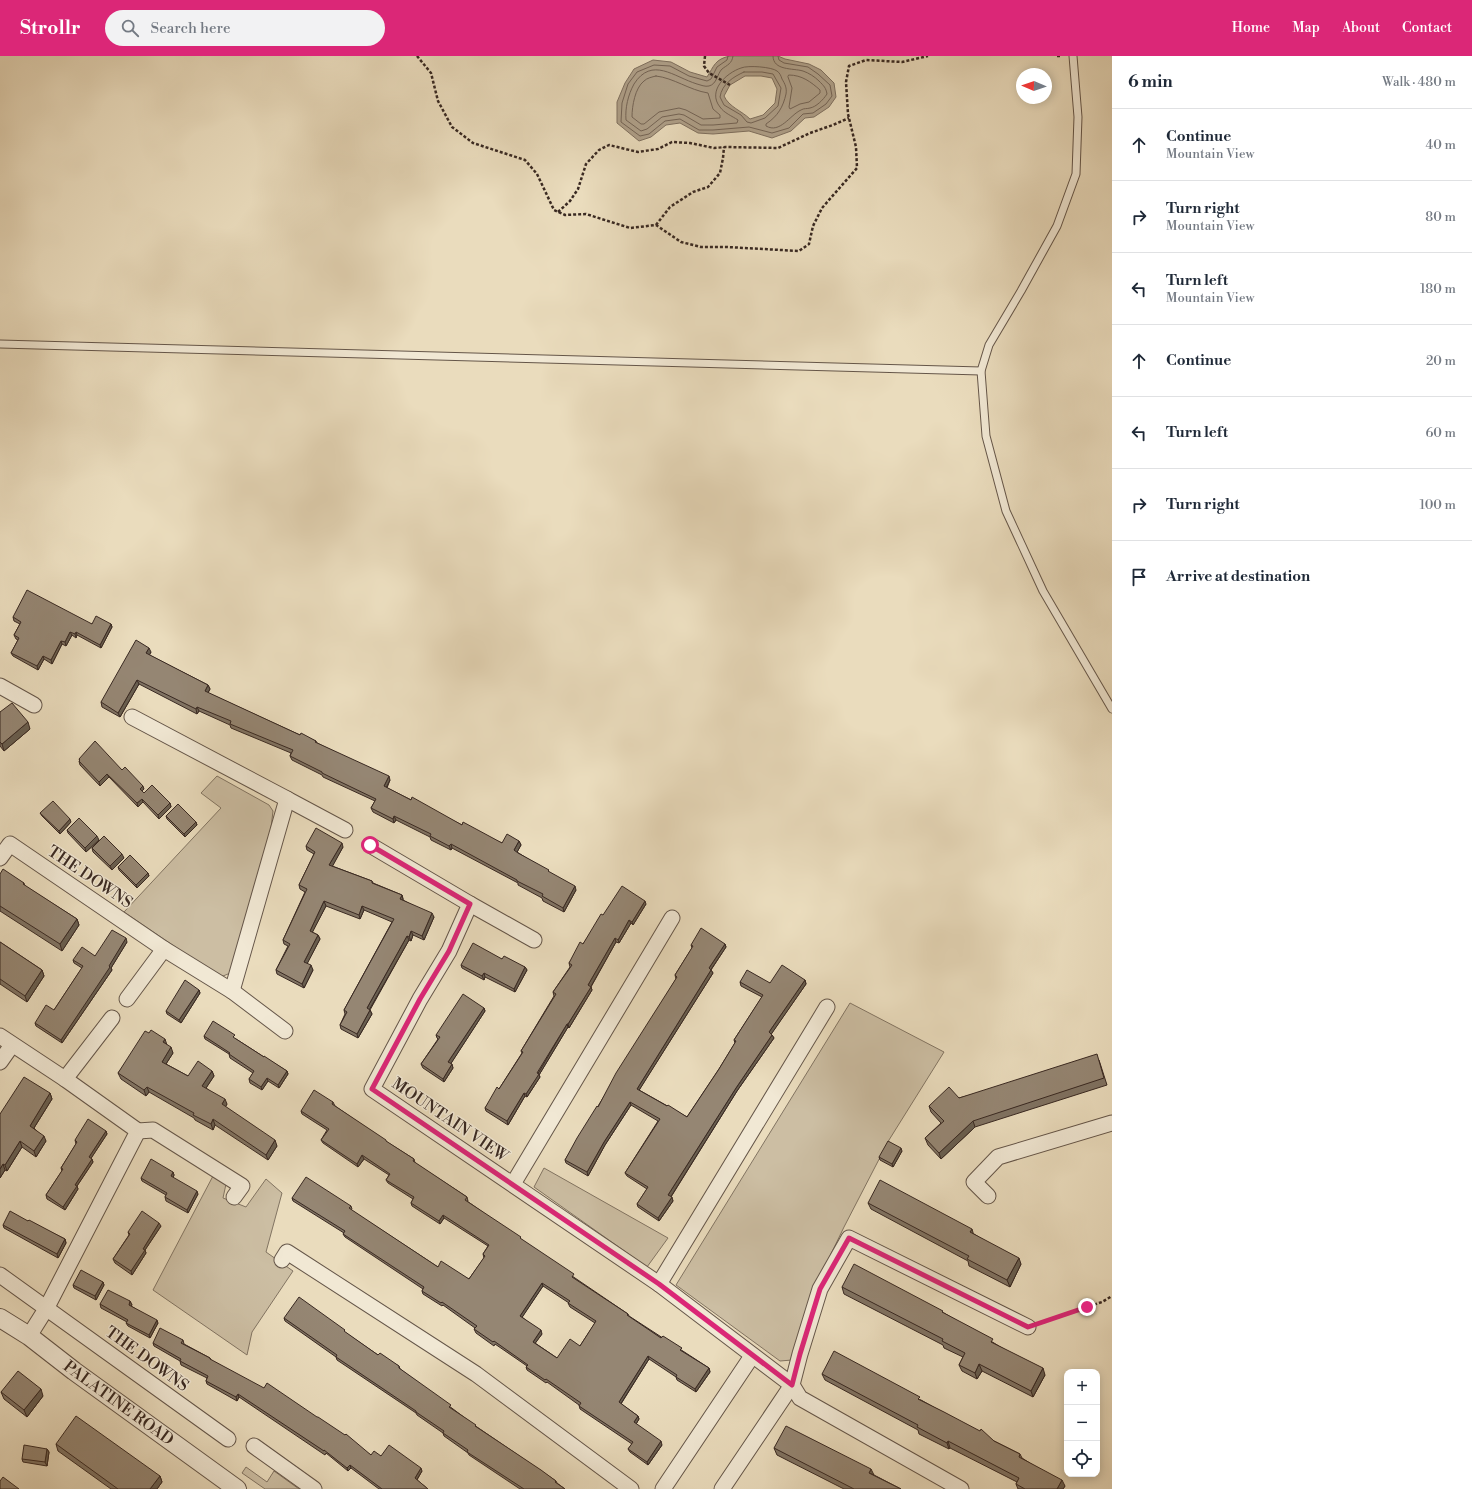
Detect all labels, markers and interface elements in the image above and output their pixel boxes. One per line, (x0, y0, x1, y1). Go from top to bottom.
search box (105, 10, 385, 46)
text: Strollr (20, 16, 81, 40)
icon: search (119, 17, 141, 39)
text: Search here (151, 19, 231, 38)
text: Home (1232, 19, 1270, 37)
text: Map (1292, 19, 1320, 37)
text: About (1342, 19, 1380, 37)
text: Contact (1402, 19, 1452, 37)
north arrow (1016, 68, 1052, 104)
text: 6 min (1128, 71, 1173, 93)
text: Walk · 480 m (1382, 74, 1456, 90)
text: Continue (1166, 127, 1231, 146)
icon: ahead (1128, 134, 1150, 156)
text: 40 m (1426, 137, 1456, 153)
text: Mountain View (1166, 146, 1254, 162)
text: Turn right (1166, 199, 1240, 218)
icon: right (1128, 206, 1150, 228)
text: 80 m (1425, 209, 1456, 225)
text: Mountain View (1166, 218, 1254, 234)
text: Turn left (1166, 271, 1228, 290)
icon: left (1128, 278, 1150, 300)
text: 180 m (1420, 281, 1456, 297)
text: Mountain View (1166, 290, 1254, 306)
icon: ahead (1128, 350, 1150, 372)
text: Continue (1166, 351, 1231, 370)
text: 20 m (1426, 353, 1456, 369)
icon: left (1128, 422, 1150, 444)
text: Turn left (1166, 423, 1228, 442)
text: 60 m (1425, 425, 1456, 441)
icon: right (1128, 494, 1150, 516)
text: Turn right (1166, 495, 1240, 514)
text: 100 m (1420, 497, 1456, 513)
icon: arrive (1128, 566, 1150, 588)
text: Arrive at destination (1166, 567, 1310, 586)
route start (361, 836, 379, 854)
street label: THE DOWNS (44, 841, 136, 913)
street label: MOUNTAIN VIEW (388, 1074, 512, 1167)
route end (1078, 1298, 1096, 1316)
street label: THE DOWNS (101, 1322, 193, 1396)
street label: PALATINE ROAD (59, 1356, 178, 1450)
map controls (1064, 1369, 1100, 1477)
button: + (1064, 1369, 1100, 1405)
button: − (1064, 1405, 1100, 1441)
button: locate (1064, 1441, 1100, 1477)

